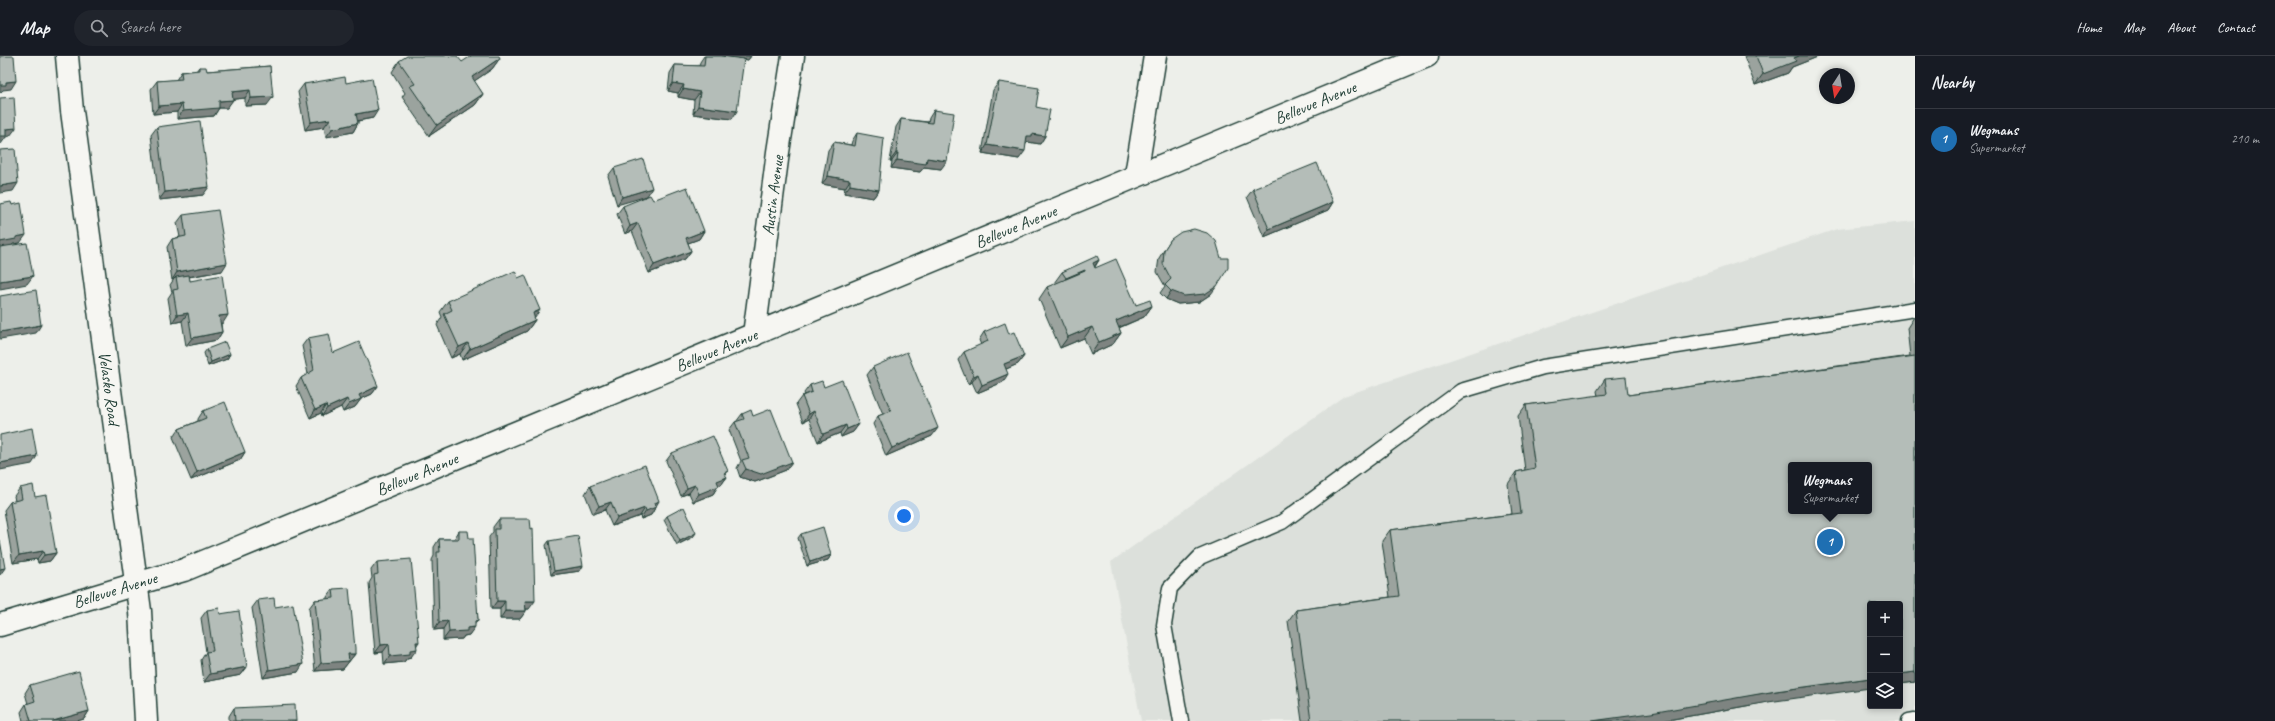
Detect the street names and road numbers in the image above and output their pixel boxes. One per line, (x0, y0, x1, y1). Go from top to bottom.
street label: Bellevue Avenue (1271, 75, 1360, 129)
street label: Austin Avenue (757, 153, 788, 236)
street label: Bellevue Avenue (972, 199, 1061, 252)
street label: Bellevue Avenue (672, 323, 762, 376)
street label: Velasko Road (94, 350, 125, 429)
street label: Bellevue Avenue (373, 447, 462, 500)
street label: Bellevue Avenue (71, 567, 161, 613)

